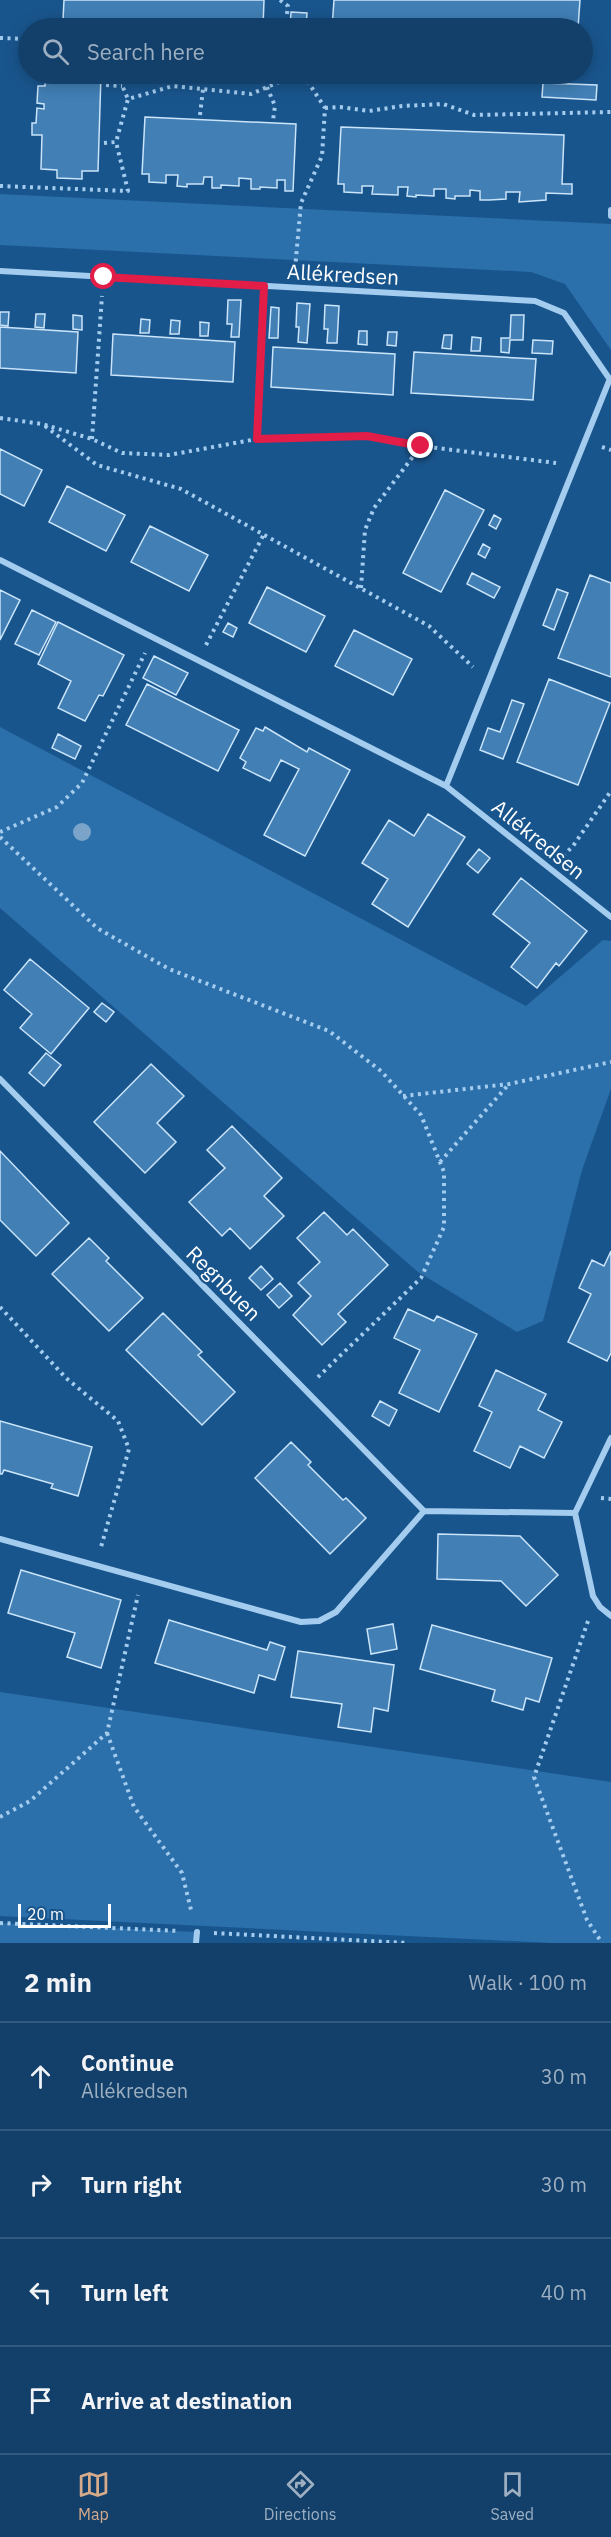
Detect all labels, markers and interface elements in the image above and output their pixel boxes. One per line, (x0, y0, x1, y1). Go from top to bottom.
search box (18, 18, 593, 84)
icon: search (39, 35, 72, 68)
text: Search here (87, 37, 205, 66)
street label: Allékredsen (286, 257, 400, 291)
route start (90, 263, 116, 289)
route end (407, 432, 433, 458)
street label: Allékredsen (487, 793, 591, 885)
street label: Regnbuen (180, 1239, 268, 1327)
scale bar (18, 1901, 111, 1928)
text: 20 m (27, 1904, 64, 1924)
text: 2 min (24, 1965, 92, 1999)
text: Walk · 100 m (469, 1969, 587, 1996)
text: Continue (81, 2048, 174, 2077)
icon: ahead (24, 2060, 57, 2093)
text: 30 m (541, 2063, 587, 2090)
text: Allékredsen (81, 2077, 188, 2104)
icon: right (24, 2168, 57, 2201)
text: Turn right (81, 2170, 182, 2199)
text: 30 m (541, 2171, 587, 2198)
icon: left (24, 2276, 57, 2309)
text: Turn left (81, 2278, 169, 2307)
text: 40 m (541, 2279, 587, 2306)
icon: arrive (24, 2384, 57, 2417)
text: Arrive at destination (81, 2386, 292, 2415)
tab: Map (77, 2468, 110, 2524)
tab: Directions (264, 2468, 337, 2524)
tab: Saved (491, 2468, 534, 2524)

